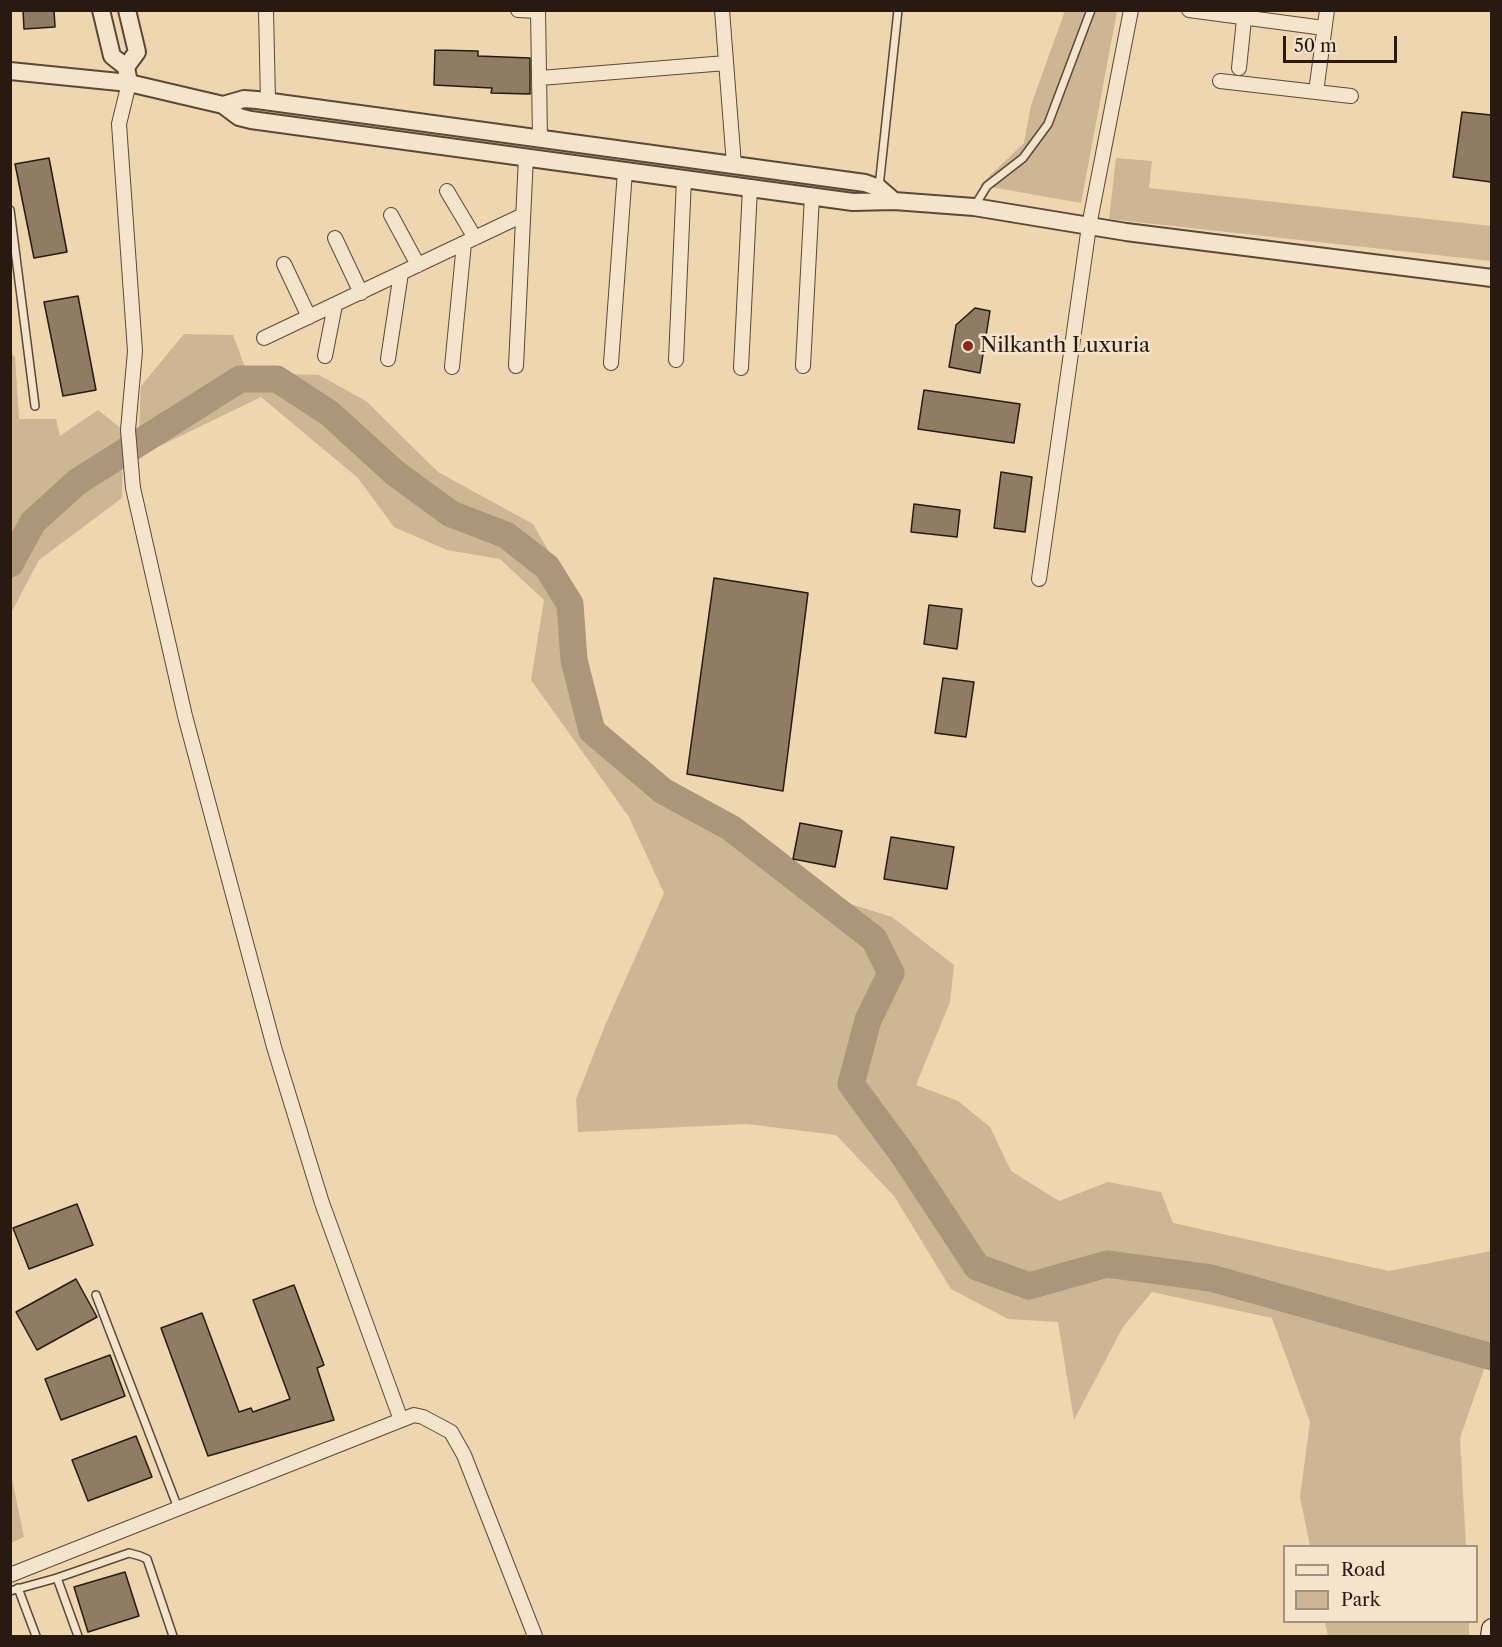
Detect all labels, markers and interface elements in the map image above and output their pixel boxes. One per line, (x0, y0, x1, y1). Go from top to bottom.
scale bar (1286, 24, 1400, 62)
text: 50 m (1294, 35, 1337, 57)
place label: Nilkanth Luxuria (980, 333, 1150, 359)
marker: Nilkanth Luxuria (961, 339, 975, 353)
legend (1283, 1545, 1478, 1623)
text: Road (1341, 1559, 1386, 1581)
text: Park (1341, 1589, 1380, 1611)

